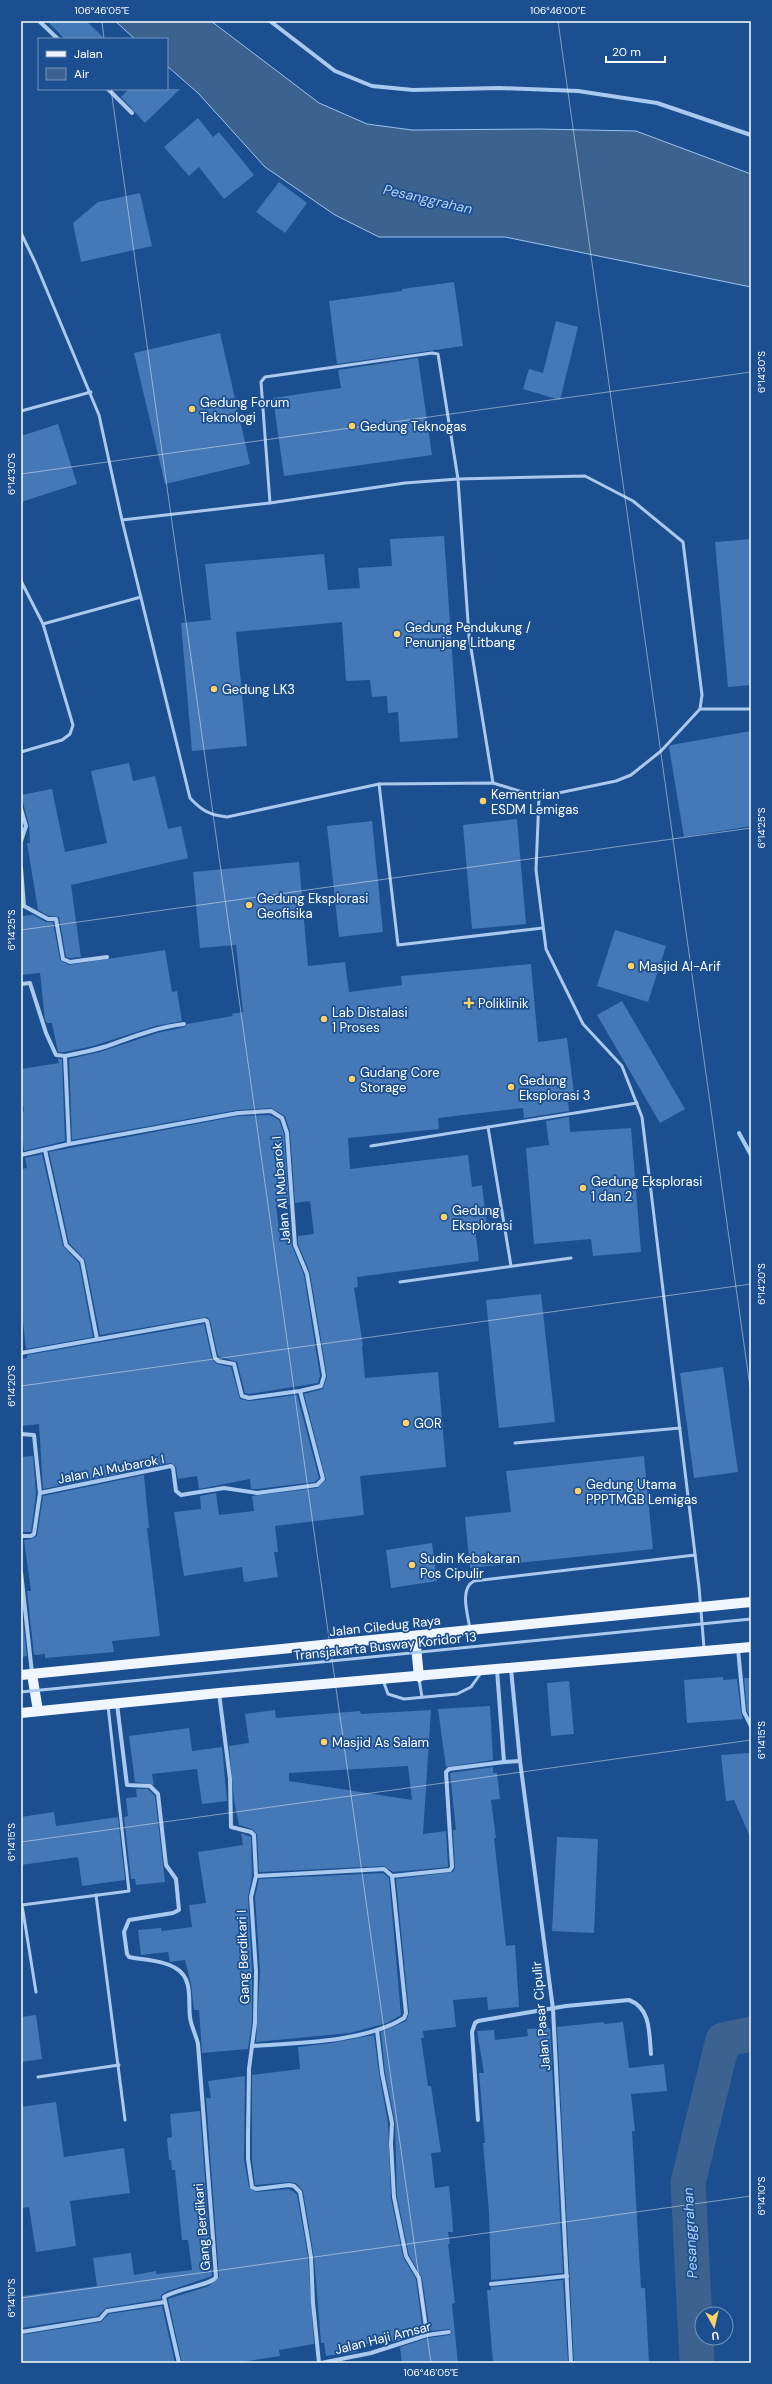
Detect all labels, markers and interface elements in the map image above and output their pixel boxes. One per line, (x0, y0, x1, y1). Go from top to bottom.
text: 106°46'05"E (75, 4, 130, 17)
text: 106°46'00"E (530, 4, 586, 17)
legend (38, 38, 168, 90)
scale bar (606, 38, 665, 64)
text: 20 m (612, 44, 641, 60)
text: Jalan (74, 46, 103, 62)
text: Air (74, 66, 90, 82)
water label: Pesanggrahan (382, 180, 474, 218)
text: 6°14'30"S (755, 351, 768, 393)
place label: Gedung Forum Teknologi (200, 394, 289, 426)
marker: Gedung Forum Teknologi (187, 404, 197, 414)
place label: Gedung Teknogas (360, 418, 467, 435)
marker: Gedung Teknogas (347, 421, 357, 431)
text: 6°14'30"S (5, 453, 18, 495)
place label: Gedung Pendukung / Penunjang Litbang (405, 619, 531, 651)
marker: Gedung Pendukung / Penunjang Litbang (392, 629, 402, 639)
place label: Gedung LK3 (222, 681, 295, 698)
marker: Gedung LK3 (209, 684, 219, 694)
place label: Kementrian ESDM Lemigas (491, 786, 579, 818)
marker: Kementrian ESDM Lemigas (478, 796, 488, 806)
text: 6°14'25"S (755, 807, 768, 848)
place label: Gedung Eksplorasi Geofisika (257, 890, 368, 922)
marker: Gedung Eksplorasi Geofisika (244, 900, 254, 910)
text: 6°14'25"S (5, 909, 18, 950)
place label: Masjid Al-Arif (639, 958, 721, 975)
marker: Masjid Al-Arif (626, 961, 636, 971)
place label: Poliklinik (478, 995, 529, 1012)
marker: Poliklinik (463, 997, 475, 1009)
place label: Lab Distalasi 1 Proses (332, 1004, 408, 1036)
marker: Lab Distalasi 1 Proses (319, 1014, 329, 1024)
place label: Gudang Core Storage (360, 1064, 440, 1096)
place label: Gedung Eksplorasi 3 (519, 1072, 590, 1104)
marker: Gudang Core Storage (347, 1074, 357, 1084)
marker: Gedung Eksplorasi 3 (506, 1082, 516, 1092)
street label: Jalan Al Mubarok I (268, 1135, 294, 1245)
place label: Gedung Eksplorasi 1 dan 2 (591, 1173, 702, 1205)
marker: Gedung Eksplorasi 1 dan 2 (578, 1183, 588, 1193)
place label: Gedung Eksplorasi (452, 1202, 512, 1234)
marker: Gedung Eksplorasi (439, 1212, 449, 1222)
text: 6°14'20"S (755, 1263, 768, 1305)
text: 6°14'20"S (5, 1365, 18, 1407)
place label: GOR (414, 1415, 442, 1432)
marker: GOR (401, 1418, 411, 1428)
street label: Jalan Al Mubarok I (56, 1450, 166, 1488)
place label: Gedung Utama PPPTMGB Lemigas (586, 1476, 698, 1508)
marker: Gedung Utama PPPTMGB Lemigas (573, 1486, 583, 1496)
place label: Sudin Kebakaran Pos Cipulir (420, 1550, 520, 1582)
marker: Sudin Kebakaran Pos Cipulir (407, 1560, 417, 1570)
street label: Jalan Ciledug Raya (329, 1612, 441, 1640)
street label: Transjakarta Busway Koridor 13 (293, 1628, 477, 1664)
text: 6°14'15"S (755, 1721, 768, 1759)
place label: Masjid As Salam (332, 1734, 429, 1751)
marker: Masjid As Salam (319, 1737, 329, 1747)
text: 6°14'15"S (5, 1823, 18, 1861)
street label: Gang Berdikari I (233, 1910, 253, 2004)
street label: Jalan Pasar Cipulir (528, 1961, 554, 2071)
text: 6°14'10"S (755, 2176, 768, 2216)
street label: Gang Berdikari (190, 2183, 214, 2271)
water label: Pesanggrahan (679, 2187, 701, 2279)
text: 6°14'10"S (5, 2278, 18, 2318)
north arrow (694, 2306, 734, 2346)
street label: Jalan Haji Amsar (333, 2318, 433, 2358)
text: U (711, 2328, 720, 2343)
text: 106°46'05"E (404, 2366, 459, 2379)

